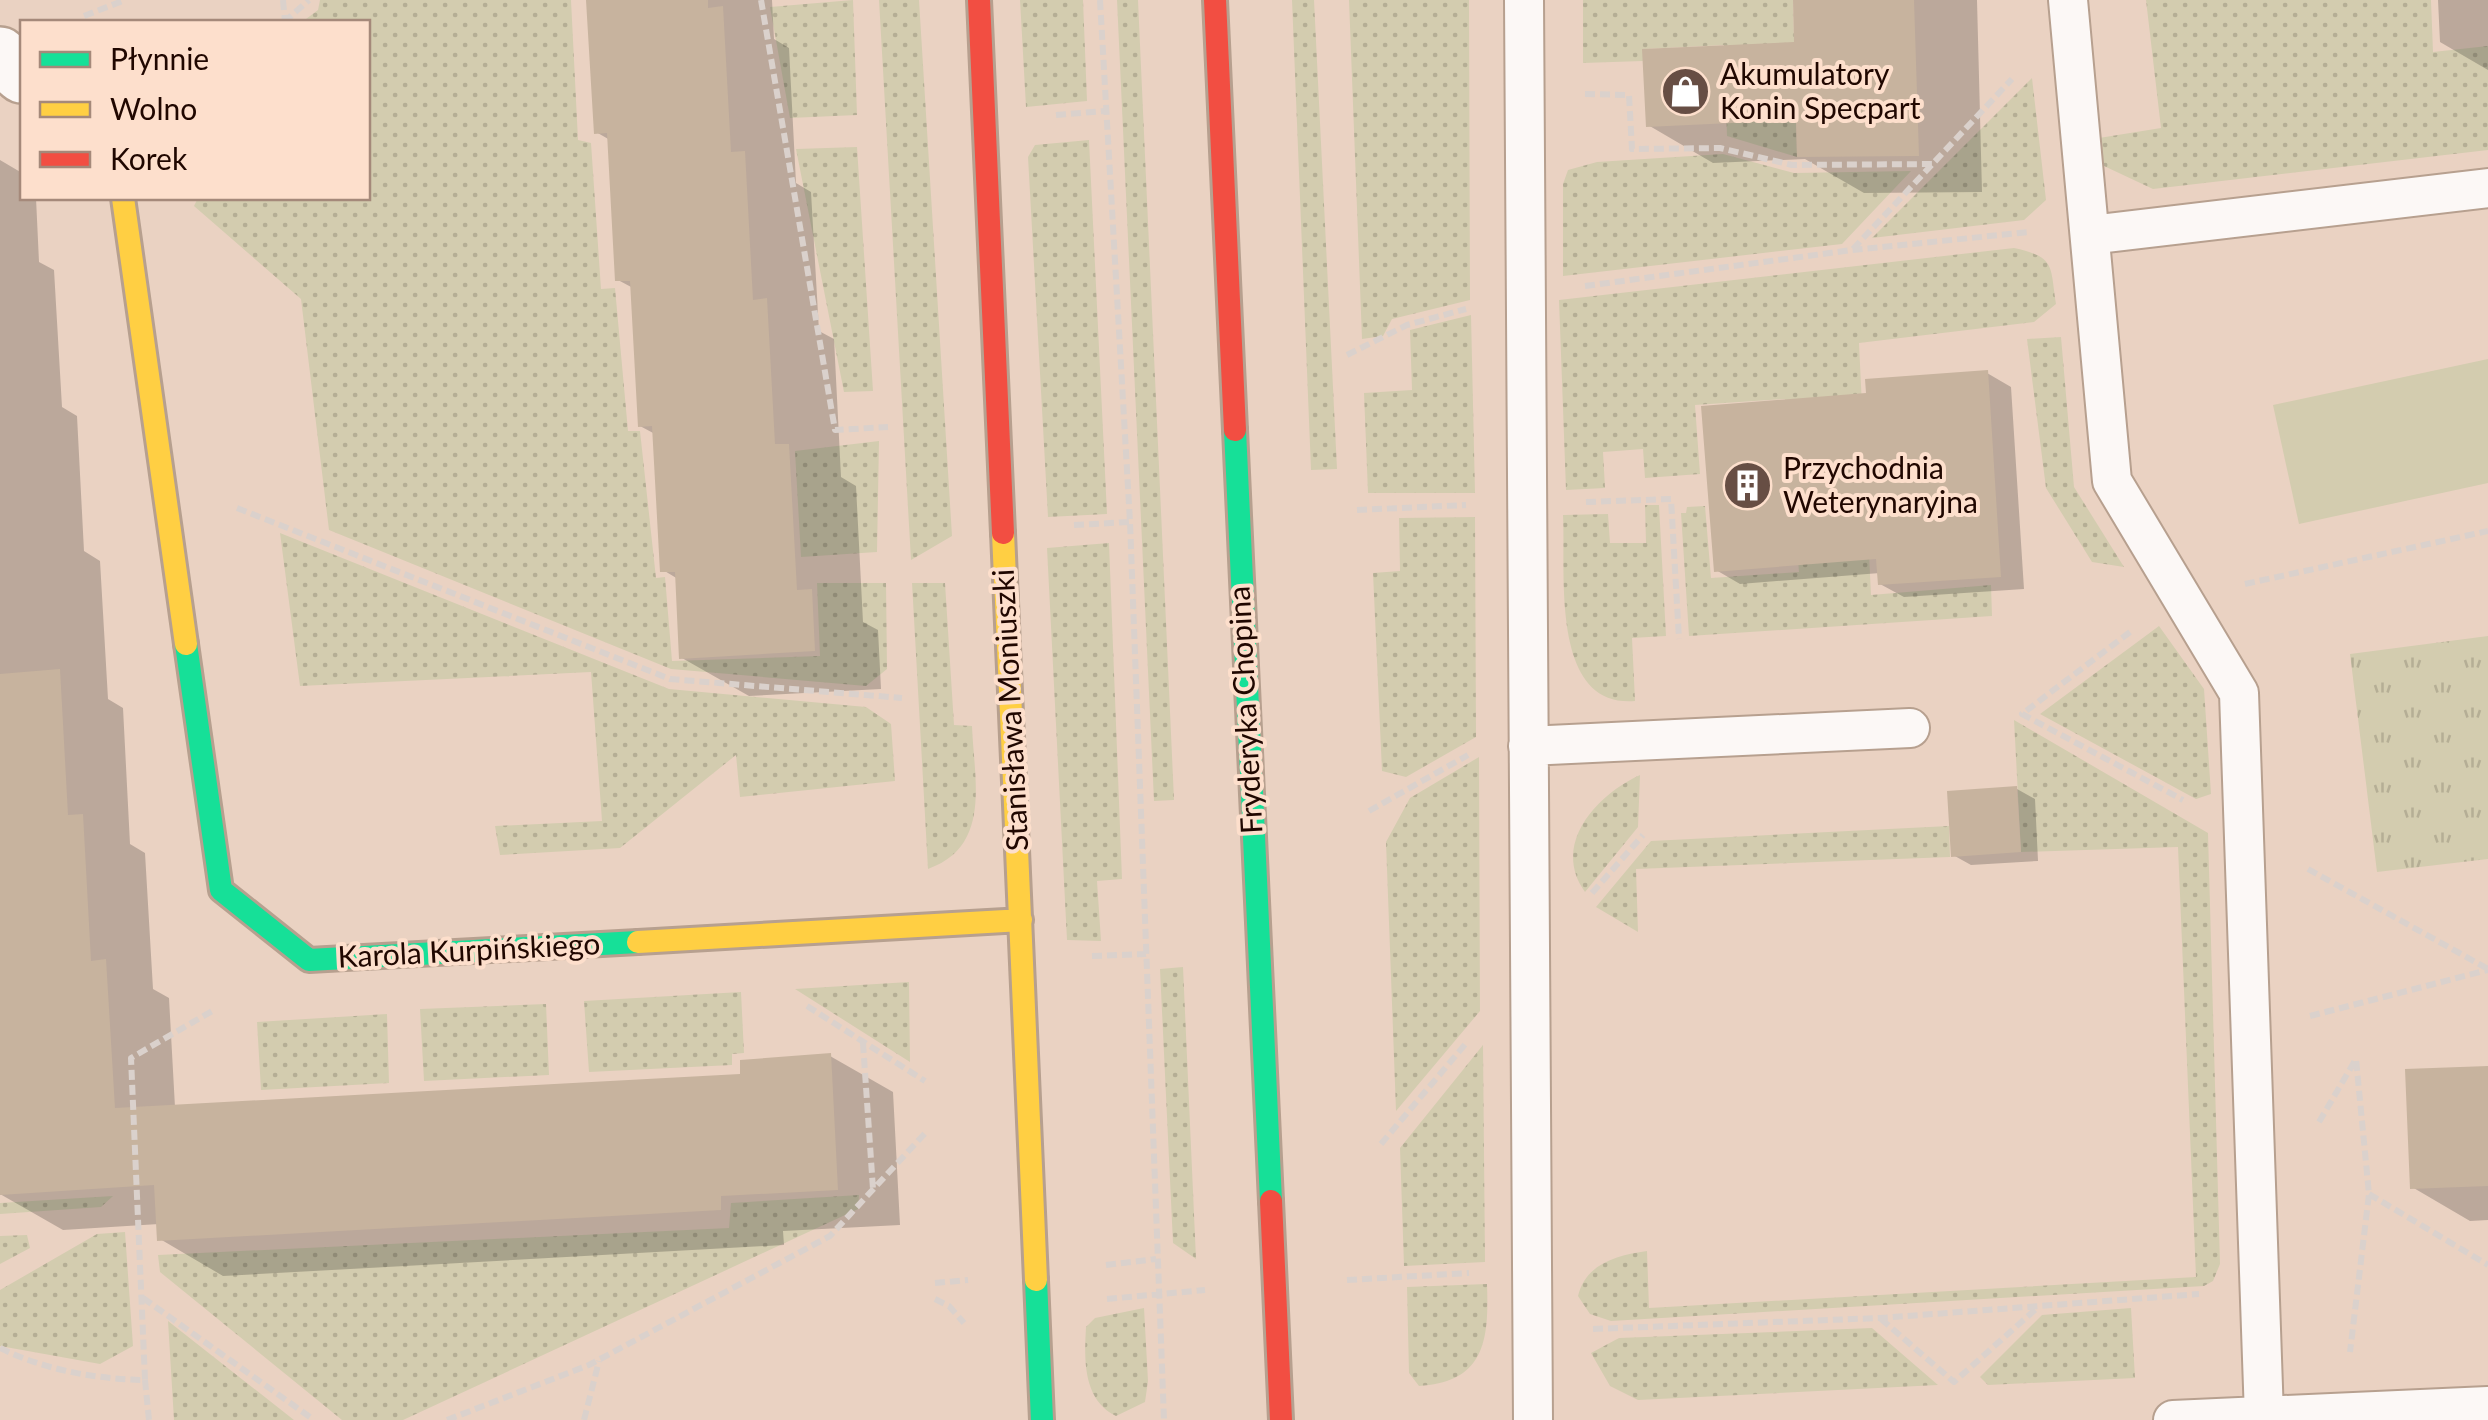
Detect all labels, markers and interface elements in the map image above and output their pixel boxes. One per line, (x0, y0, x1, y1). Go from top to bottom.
legend (20, 20, 370, 200)
text: Płynnie (110, 40, 209, 76)
place label: Akumulatory Konin Specpart (1720, 55, 1921, 125)
shop icon: Akumulatory Konin Specpart (1659, 66, 1711, 118)
text: Wolno (110, 90, 197, 126)
text: Korek (110, 140, 188, 176)
place label: Przychodnia Weterynaryjna (1783, 449, 1978, 519)
building icon: Przychodnia Weterynaryjna (1722, 460, 1774, 512)
street label: Stanisława Moniuszki (984, 568, 1034, 852)
street label: Fryderyka Chopina (1220, 585, 1268, 835)
street label: Karola Kurpińskiego (337, 924, 601, 974)

